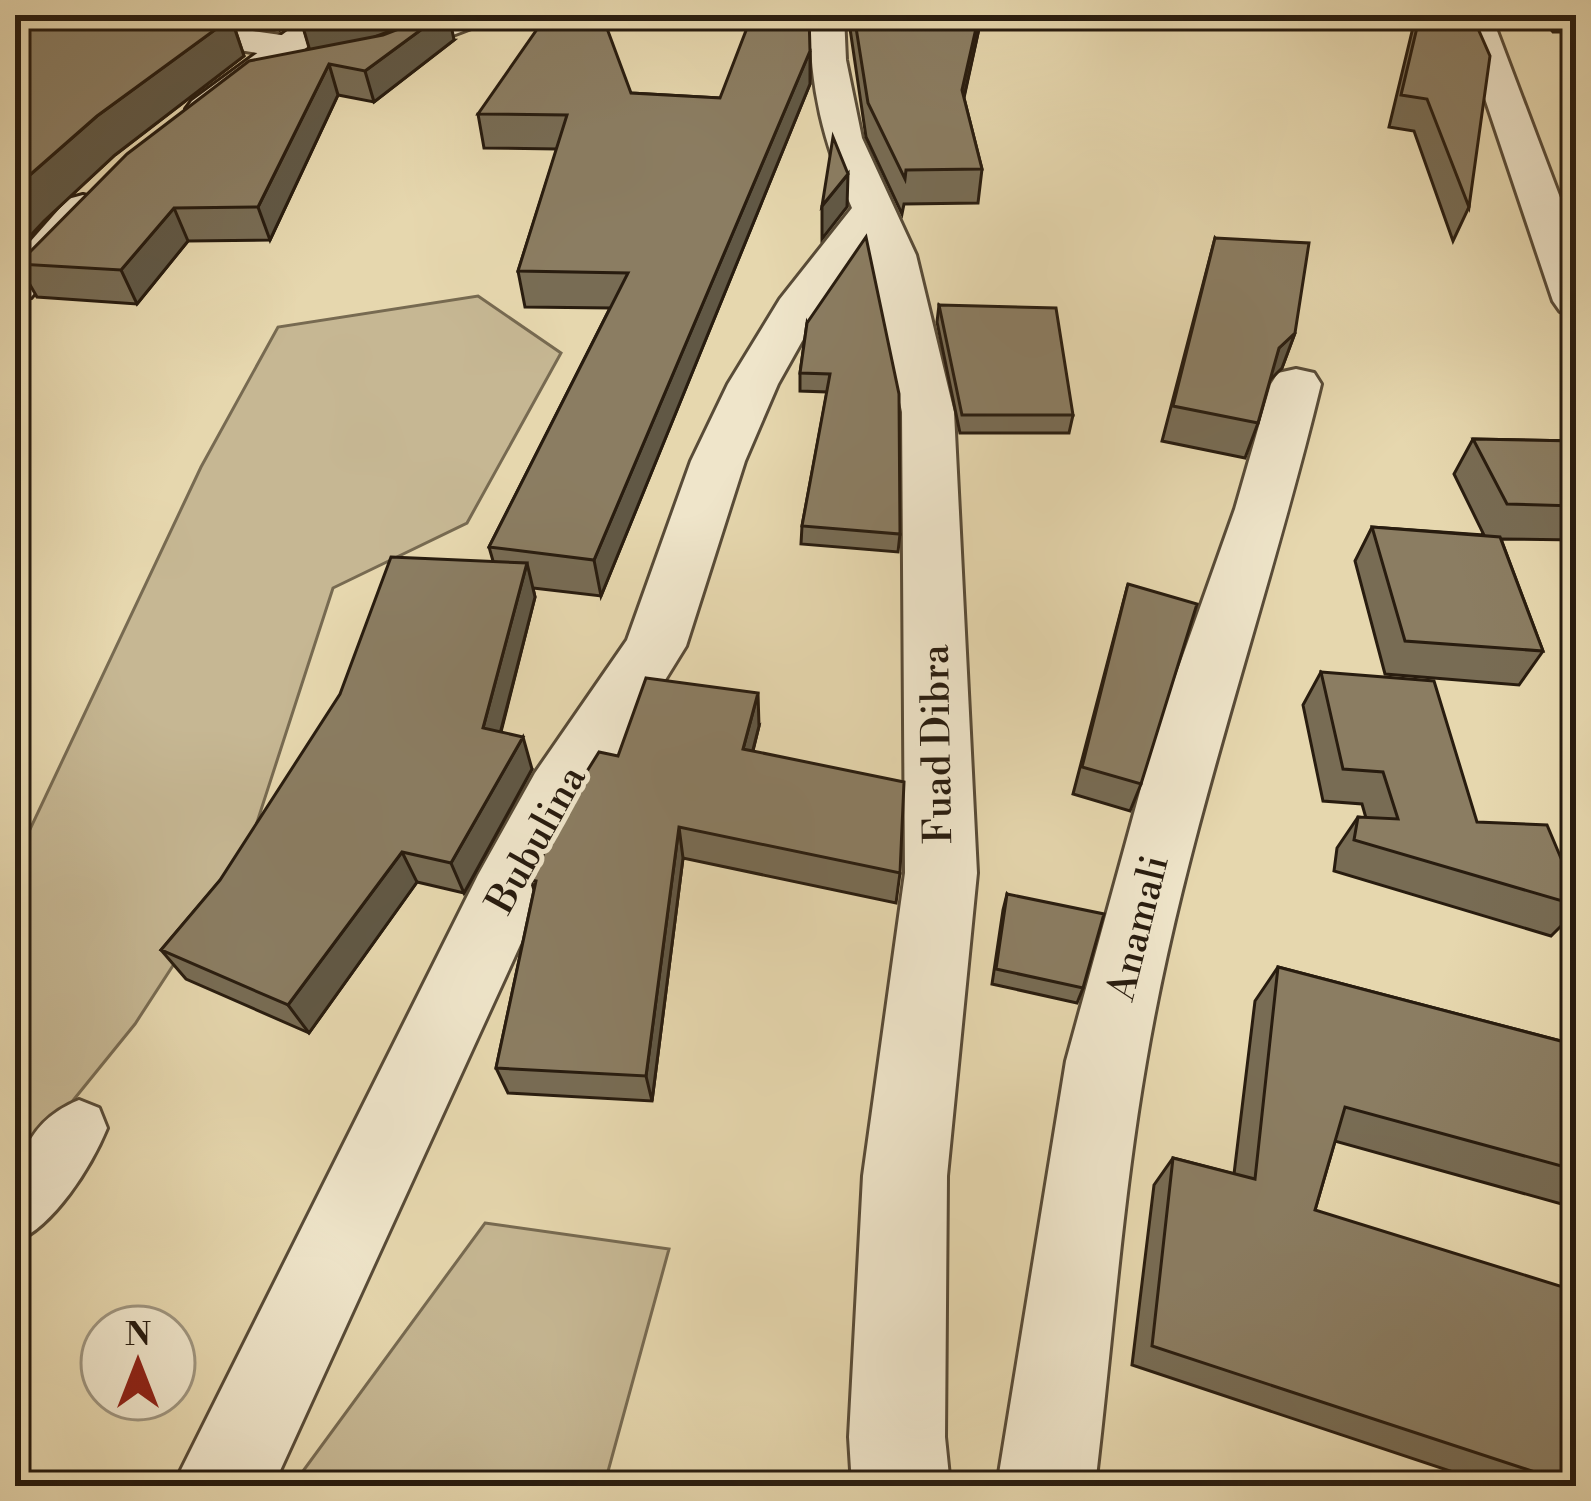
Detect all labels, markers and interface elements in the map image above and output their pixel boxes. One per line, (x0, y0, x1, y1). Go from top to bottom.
street label: Fuad Dibra (912, 644, 964, 844)
street label: Bubulina (476, 757, 598, 923)
street label: Anamali (1097, 850, 1181, 1007)
north arrow (78, 1303, 198, 1423)
text: N (125, 1315, 151, 1356)

